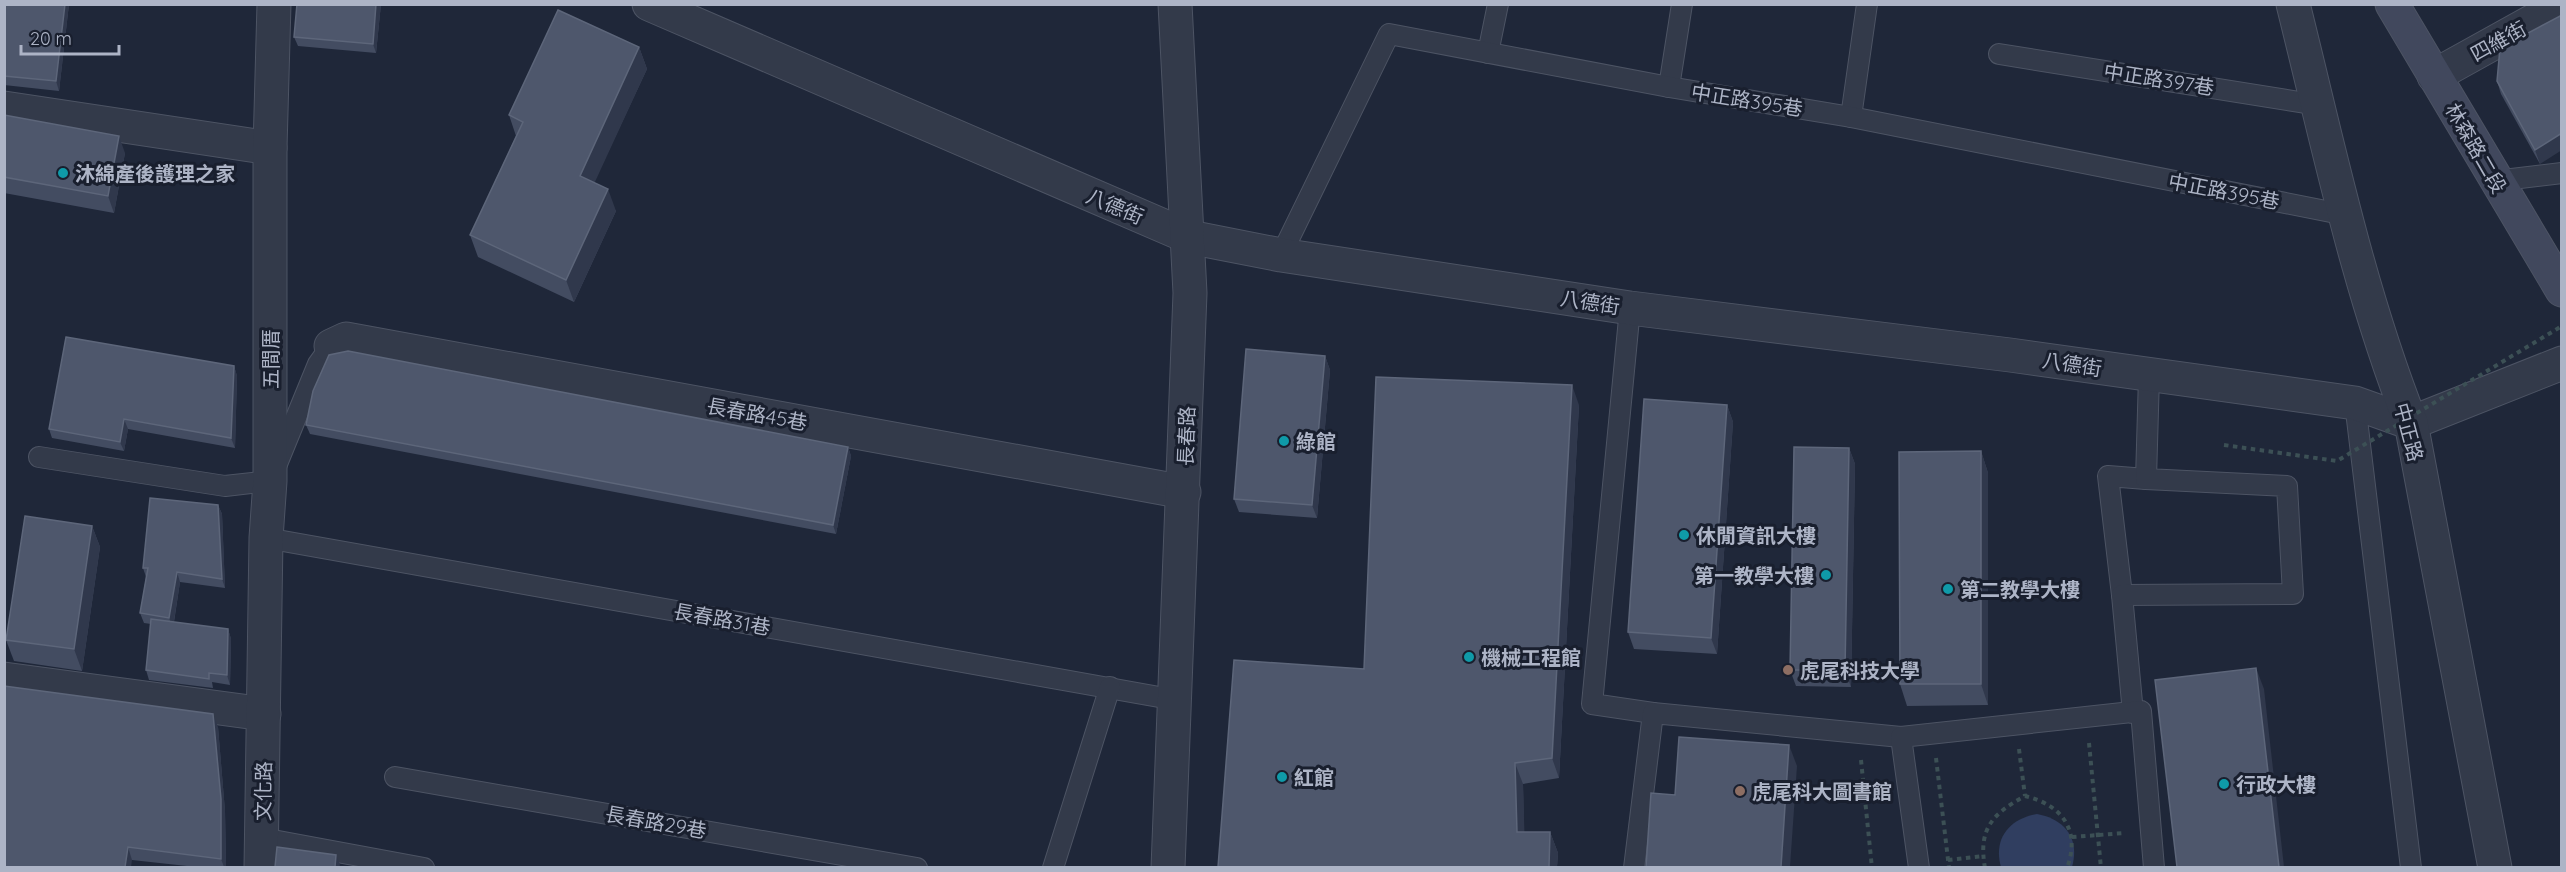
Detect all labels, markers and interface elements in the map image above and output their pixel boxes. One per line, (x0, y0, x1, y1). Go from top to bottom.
street label: 四維街 (2466, 16, 2530, 66)
scale bar (21, 18, 118, 56)
text: 20 m (30, 27, 72, 50)
street label: 中正路397巷 (2102, 58, 2216, 100)
street label: 中正路395巷 (1689, 79, 1805, 121)
street label: 林森路二段 (2440, 98, 2512, 198)
place label: 沐綿產後護理之家 (75, 161, 235, 186)
marker: 沐綿產後護理之家 (56, 166, 70, 180)
street label: 中正路395巷 (2166, 168, 2282, 214)
street label: 八德街 (1083, 183, 1147, 229)
street label: 八德街 (1558, 285, 1622, 319)
street label: 五間厝 (258, 329, 283, 389)
street label: 八德街 (2040, 347, 2104, 381)
street label: 長春路45巷 (705, 393, 809, 435)
street label: 中正路 (2389, 400, 2429, 464)
street label: 長春路 (1172, 406, 1200, 466)
place label: 綠館 (1296, 429, 1336, 454)
marker: 綠館 (1277, 434, 1291, 448)
place label: 休閒資訊大樓 (1696, 523, 1816, 548)
marker: 休閒資訊大樓 (1677, 528, 1691, 542)
place label: 第一教學大樓 (1694, 563, 1814, 588)
marker: 第一教學大樓 (1819, 568, 1833, 582)
place label: 第二教學大樓 (1960, 577, 2080, 602)
marker: 第二教學大樓 (1941, 582, 1955, 596)
street label: 長春路31巷 (672, 598, 772, 640)
place label: 機械工程館 (1481, 645, 1581, 670)
marker: 機械工程館 (1462, 650, 1476, 664)
place label: 虎尾科技大學 (1800, 658, 1920, 683)
marker: 虎尾科技大學 (1781, 663, 1795, 677)
street label: 文化路 (250, 761, 276, 821)
place label: 紅館 (1294, 765, 1334, 790)
marker: 紅館 (1275, 770, 1289, 784)
place label: 行政大樓 (2236, 772, 2316, 797)
marker: 行政大樓 (2217, 777, 2231, 791)
place label: 虎尾科大圖書館 (1752, 779, 1892, 804)
marker: 虎尾科大圖書館 (1733, 784, 1747, 798)
street label: 長春路29巷 (603, 801, 709, 843)

